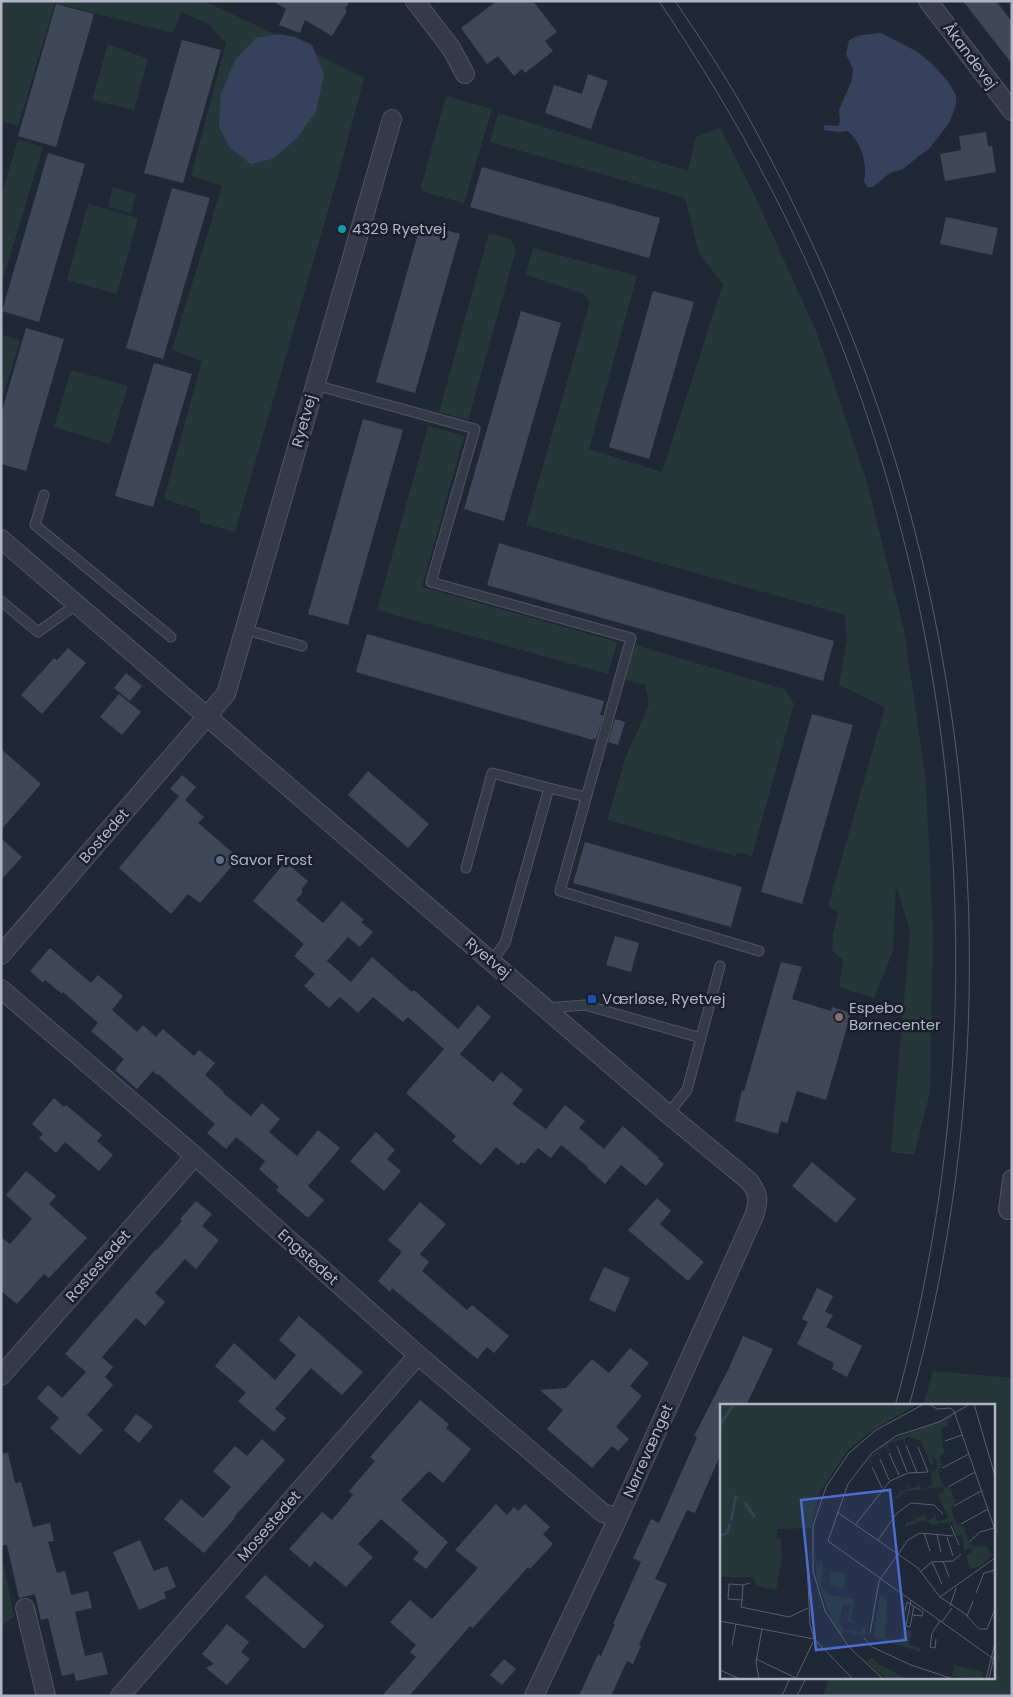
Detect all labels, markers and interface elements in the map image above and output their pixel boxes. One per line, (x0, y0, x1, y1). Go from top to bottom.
street label: Åkandevej (938, 18, 1002, 93)
place label: 4329 Ryetvej (352, 218, 446, 239)
marker: 4329 Ryetvej (336, 223, 348, 235)
street label: Ryetvej (286, 392, 321, 450)
street label: Bostedet (74, 804, 133, 868)
place label: Savor Frost (230, 849, 313, 870)
marker: Savor Frost (214, 854, 226, 866)
street label: Ryetvej (461, 932, 516, 983)
place label: Værløse, Ryetvej (602, 988, 725, 1009)
marker: Værløse, Ryetvej (586, 993, 598, 1005)
place label: Espebo Børnecenter (849, 997, 941, 1035)
marker: Espebo Børnecenter (833, 1011, 845, 1023)
street label: Engstedet (273, 1224, 343, 1290)
street label: Rastestedet (60, 1225, 135, 1306)
street label: Nørrevænget (618, 1401, 677, 1501)
inset map (720, 1404, 996, 1680)
street label: Mosestedet (232, 1486, 305, 1565)

